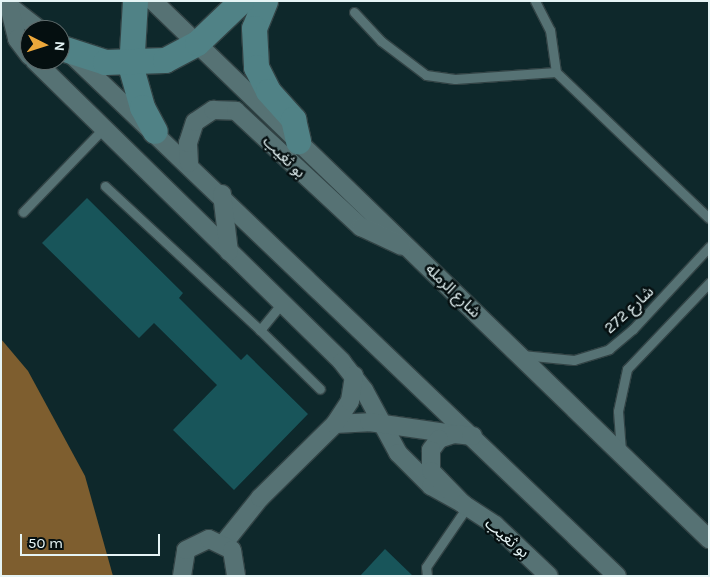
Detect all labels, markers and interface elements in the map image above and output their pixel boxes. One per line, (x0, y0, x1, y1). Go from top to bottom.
north arrow (20, 20, 70, 70)
text: N (51, 41, 68, 52)
street label: بو ثغيب (259, 132, 309, 182)
street label: شارع الرمله (421, 260, 485, 322)
street label: شارع 272 (600, 282, 658, 338)
street label: بو ثغيب (481, 514, 533, 562)
scale bar (22, 524, 162, 556)
text: 50 m (28, 534, 63, 552)

